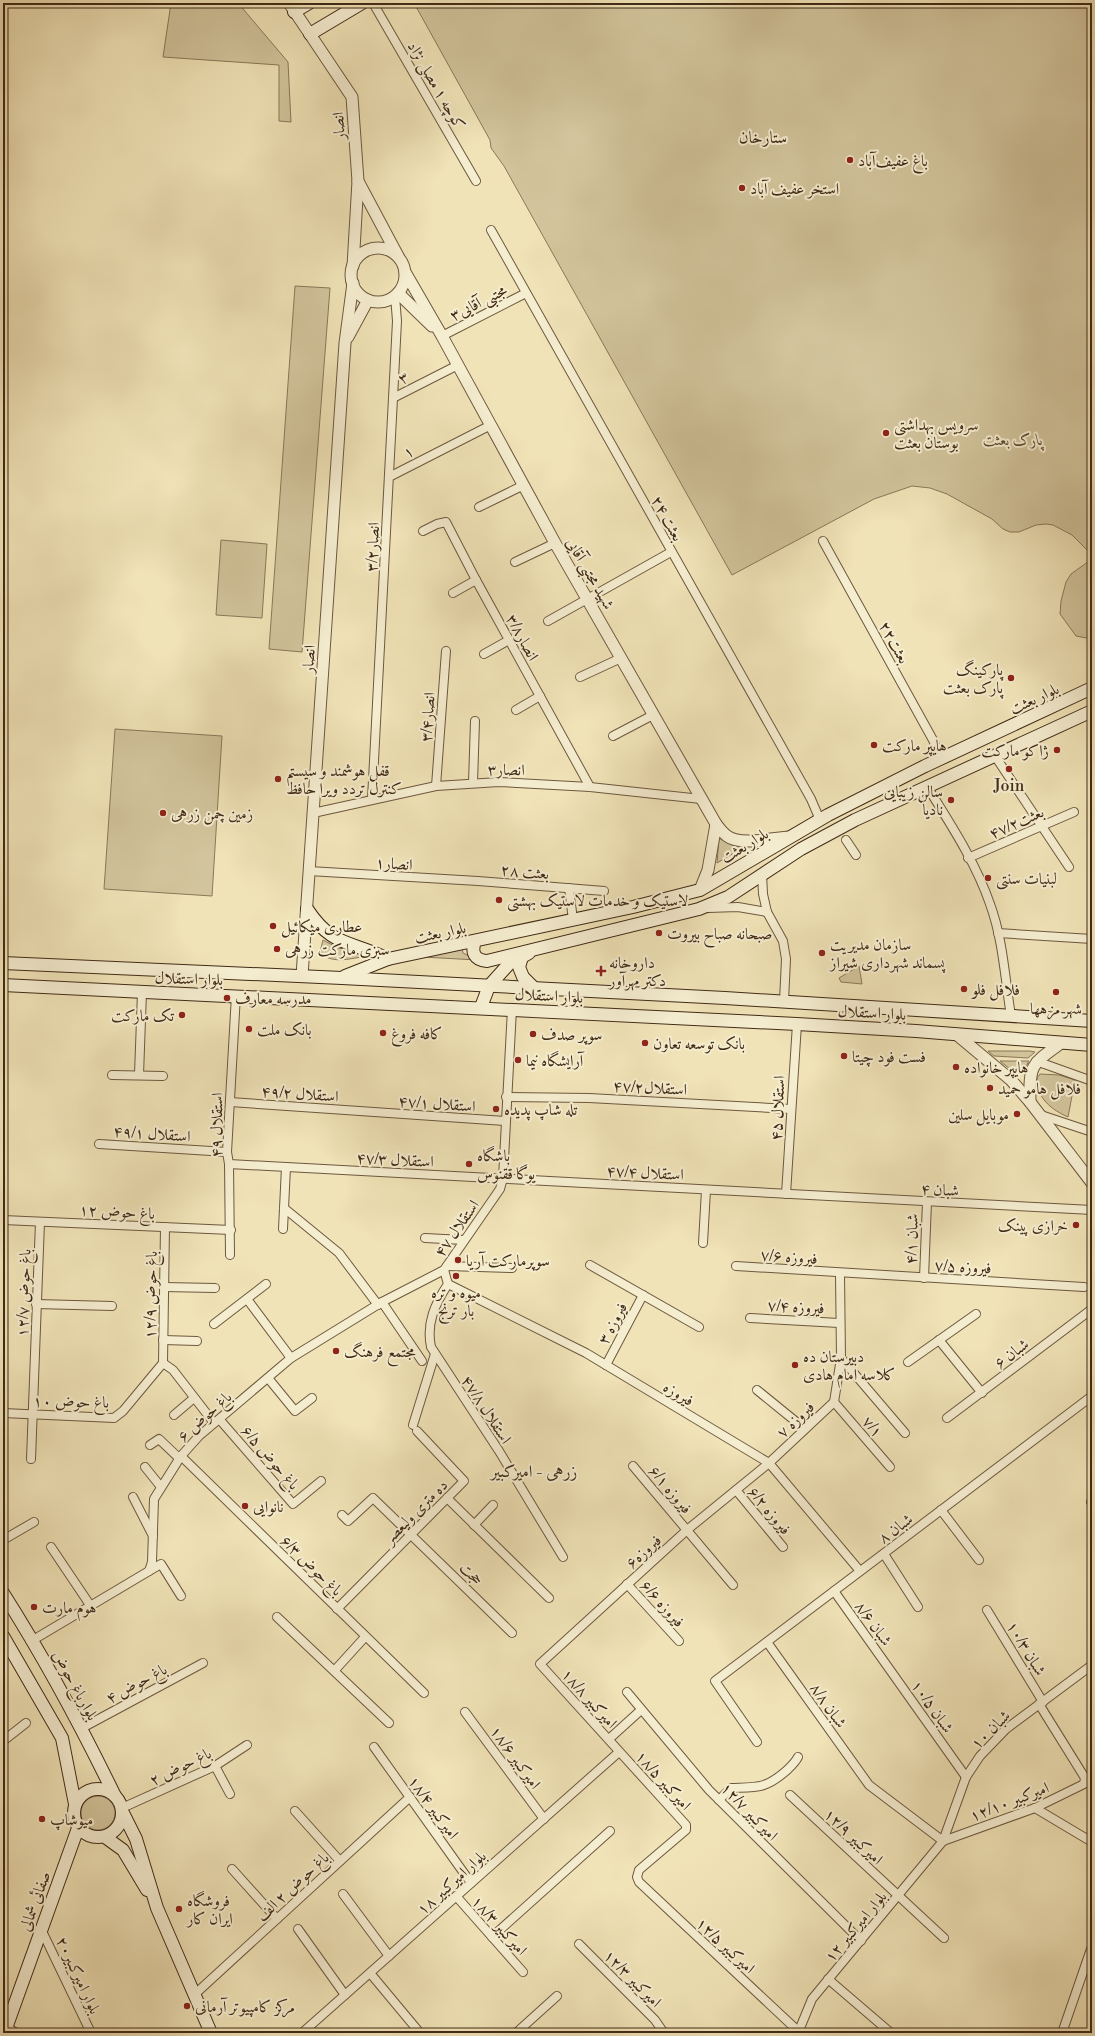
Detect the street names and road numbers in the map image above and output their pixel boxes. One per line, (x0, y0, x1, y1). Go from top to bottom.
street label: کوچه ۱ مصلی نژاد (402, 38, 470, 134)
street label: انصار (328, 111, 350, 143)
street label: مجتبی آقایی۳ (447, 280, 512, 328)
street label: ۳ (395, 367, 412, 389)
street label: ۱ (400, 441, 417, 463)
street label: بعثت ۲۴ (647, 492, 688, 545)
street label: انصار۳/۲ (362, 522, 384, 572)
street label: شهید مجتبی آقایی (559, 534, 619, 615)
street label: انصار۳/۸ (501, 611, 543, 664)
street label: بعثت۲۲ (874, 618, 914, 667)
street label: انصار (298, 644, 320, 676)
street label: بلوار بعثت (1006, 679, 1062, 719)
street label: انصار۳/۴ (416, 691, 440, 743)
street label: انصار۳ (487, 760, 525, 780)
street label: بعثت۴۷/۲ (986, 802, 1047, 844)
street label: بلوار بعثت (717, 824, 772, 868)
street label: انصار۱ (375, 853, 413, 875)
street label: بعثت ۲۸ (500, 860, 550, 884)
street label: بلوار بعثت (413, 918, 468, 948)
street label: بلوار استقلال (154, 968, 224, 990)
street label: بلوار استقلال (514, 984, 584, 1008)
street label: بلوار استقلال (837, 1001, 907, 1025)
street label: ۴۵ استقلال (766, 1075, 790, 1141)
street label: استقلال۴۷/۲ (612, 1076, 688, 1100)
street label: ۴۹/۲ استقلال (261, 1081, 339, 1107)
street label: ۴۷/۱ استقلال (398, 1091, 476, 1117)
street label: ۴۹ استقلال (206, 1092, 228, 1158)
street label: ۴۹/۱ استقلال (113, 1121, 191, 1147)
street label: ۴۷/۳ استقلال (356, 1148, 434, 1172)
street label: ۴۷/۴ استقلال (606, 1161, 684, 1185)
street label: ۴ شبان (920, 1179, 960, 1201)
street label: ۴۷ استقلال (430, 1196, 484, 1261)
street label: ۱۲ باغ حوض (78, 1200, 155, 1227)
street label: ۴/۱ شبان (901, 1213, 923, 1265)
street label: ۷/۶ فیروزه (760, 1245, 818, 1269)
street label: ۱۲/۷ باغ حوض (12, 1248, 39, 1338)
street label: ۱۲/۹ باغ حوض (140, 1251, 165, 1339)
street label: ۷/۵ فیروزه (934, 1256, 992, 1278)
street label: ۷/۴ فیروزه (767, 1296, 825, 1318)
street label: ۳ فیروزه (594, 1299, 632, 1348)
street label: ۶ شبان (990, 1334, 1033, 1373)
street label: ۴۷/۸ استقلال (457, 1372, 516, 1448)
street label: فیروزه (660, 1377, 697, 1411)
street label: ۶ باغ حوض (173, 1387, 238, 1449)
street label: ۱۰ باغ حوض (33, 1391, 109, 1416)
street label: ۷ فیروزه (772, 1397, 819, 1442)
street label: ۷/۱ (858, 1412, 887, 1441)
street label: ۶/۵ باغ حوض (234, 1421, 304, 1496)
street label: ۶/۱ فیروزه (644, 1461, 696, 1518)
street label: ده متری ولیعصر (378, 1475, 452, 1550)
street label: ۶/۲ فیروزه (743, 1482, 795, 1539)
street label: ۸ شبان (874, 1509, 917, 1548)
street label: فیروزه۶ (622, 1530, 666, 1573)
street label: ۶/۳ باغ حوض (274, 1531, 347, 1603)
street label: حجت (455, 1558, 487, 1590)
street label: ۶/۶ فیروزه (636, 1576, 689, 1632)
street label: ۸/۶ شبان (850, 1597, 896, 1650)
street label: ۱۰/۳ شبان (1002, 1618, 1050, 1679)
street label: بلوارباغ حوض (45, 1647, 103, 1726)
street label: ۴ باغ حوض (102, 1659, 172, 1711)
street label: ۱۸/۸ امیرکبیر (557, 1665, 621, 1733)
street label: ۱۰/۵ شبان (907, 1676, 958, 1737)
street label: ۸/۸ شبان (805, 1679, 851, 1732)
street label: ۱۰ شبان (967, 1706, 1015, 1754)
street label: ۱۸/۶ امیرکبیر (485, 1722, 545, 1793)
street label: ۲ باغ حوض (146, 1743, 216, 1793)
street label: ۱۸/۵ امیرکبیر (631, 1747, 695, 1815)
street label: ۱۸/۴ امیرکبیر (403, 1772, 463, 1843)
street label: ۱۲/۷ امیرکبیر (716, 1778, 782, 1845)
street label: ۱۲/۱۰ امیرکبیر (967, 1778, 1052, 1826)
street label: ۱۲/۹ امیرکبیر (820, 1804, 887, 1869)
street label: ۱۸ بلوار امیرکبیر (413, 1846, 491, 1919)
street label: باغ حوض ۲ الف (252, 1848, 335, 1928)
street label: صفائی شمالی (15, 1869, 55, 1934)
street label: ۱۲ بلوار امیرکبیر (820, 1887, 891, 1966)
street label: ۱۸/۳ امیرکبیر (467, 1892, 531, 1960)
street label: ۱۲/۵ امیرکبیر (692, 1913, 759, 1978)
street label: بلوار امیرکبیر۲۰ (51, 1933, 105, 2017)
street label: ۱۲/۳ امیرکبیر (599, 1946, 665, 2012)

